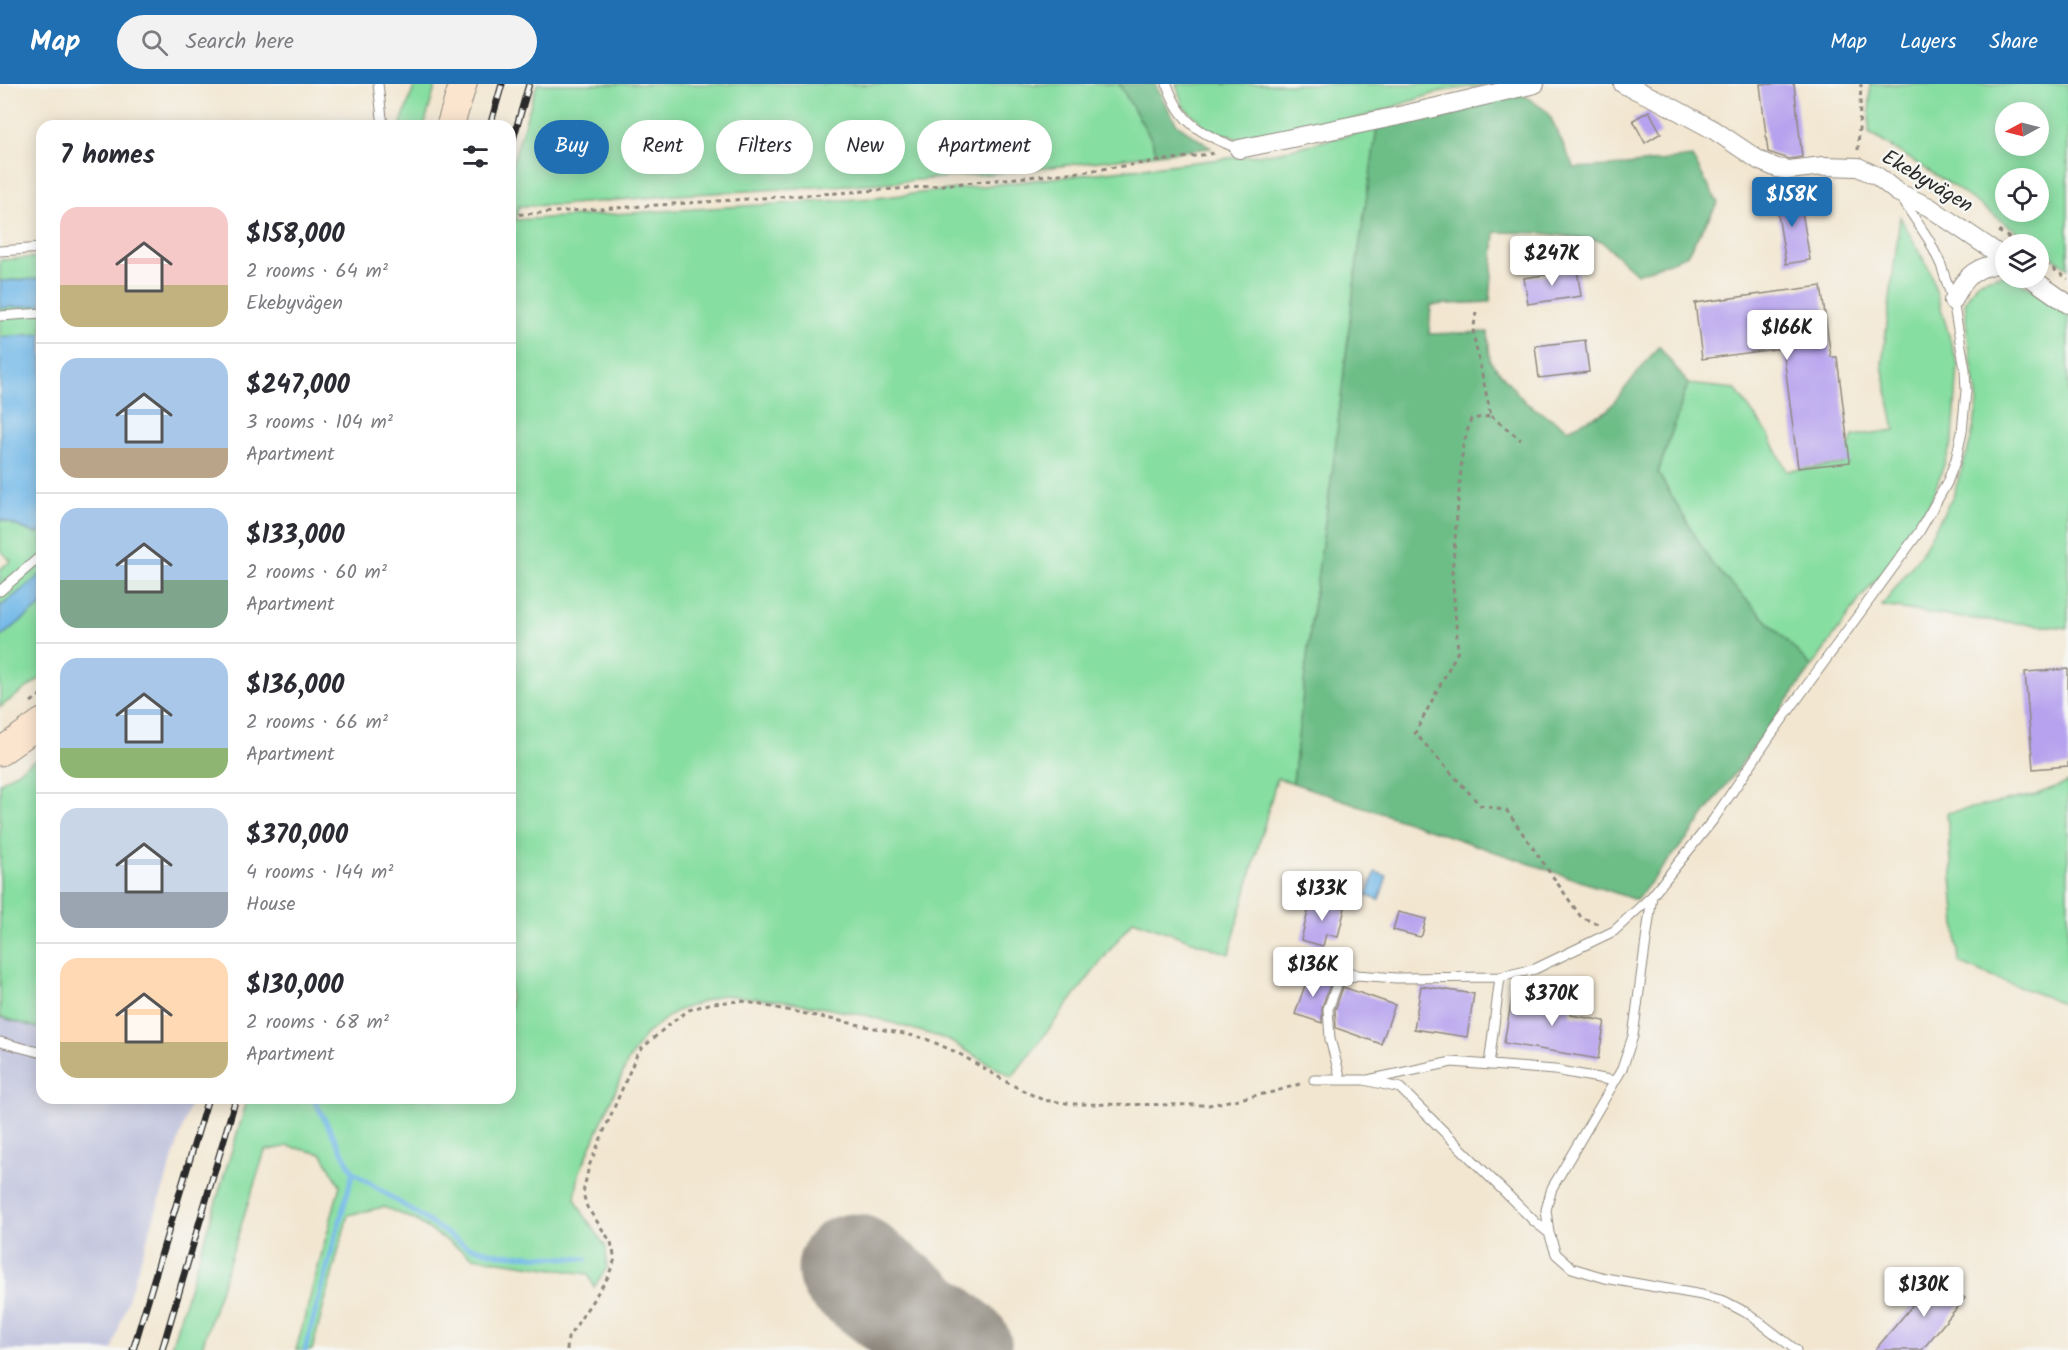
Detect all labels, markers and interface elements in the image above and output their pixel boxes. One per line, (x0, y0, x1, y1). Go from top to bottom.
search box (117, 15, 537, 69)
text: Map (30, 20, 81, 65)
text: Search here (186, 25, 294, 60)
icon: search (138, 26, 171, 59)
text: Map (1830, 26, 1867, 59)
text: Layers (1900, 26, 1956, 59)
text: Share (1989, 26, 2038, 59)
north arrow (1995, 102, 2049, 156)
map controls (1995, 102, 2049, 288)
chip: Buy (534, 120, 609, 174)
chip: Rent (621, 120, 704, 174)
chip: Filters (716, 120, 813, 174)
chip: New (825, 120, 905, 174)
chip: Apartment (917, 120, 1052, 174)
text: 7 homes (60, 135, 155, 177)
icon: filters (459, 140, 492, 173)
street label: Ekebyvägen (1875, 142, 1979, 222)
button: locate (1995, 168, 2049, 222)
pin: $158K (1750, 177, 1834, 228)
text: $158K (1766, 180, 1818, 212)
text: $158,000 (246, 214, 345, 256)
icon: home (108, 231, 180, 303)
button: layers (1995, 234, 2049, 288)
pin: $247K (1510, 236, 1594, 287)
text: $247K (1524, 239, 1580, 271)
text: 2 rooms · 64 m² (246, 256, 388, 288)
text: Ekebyvägen (246, 288, 343, 320)
pin: $166K (1745, 310, 1829, 361)
text: $166K (1761, 313, 1813, 345)
text: $247,000 (246, 365, 350, 407)
icon: home (108, 382, 180, 454)
text: 3 rooms · 104 m² (246, 407, 393, 439)
text: Apartment (246, 439, 335, 471)
text: $133,000 (246, 515, 345, 557)
icon: home (108, 532, 180, 604)
text: 2 rooms · 60 m² (246, 557, 387, 589)
text: Apartment (246, 589, 335, 621)
text: $136,000 (246, 665, 344, 707)
icon: home (108, 682, 180, 754)
text: 2 rooms · 66 m² (246, 707, 388, 739)
text: Apartment (246, 739, 335, 771)
text: $370,000 (246, 815, 348, 857)
icon: home (108, 832, 180, 904)
text: 4 rooms · 144 m² (246, 857, 393, 889)
pin: $133K (1280, 871, 1364, 922)
text: $133K (1296, 874, 1348, 906)
text: House (246, 889, 296, 921)
pin: $136K (1271, 947, 1355, 998)
text: $136K (1287, 950, 1339, 982)
text: $130,000 (246, 965, 344, 1007)
pin: $370K (1510, 976, 1594, 1027)
text: $370K (1525, 979, 1579, 1011)
icon: home (108, 982, 180, 1054)
text: 2 rooms · 68 m² (246, 1007, 389, 1039)
text: Apartment (246, 1039, 335, 1071)
pin: $130K (1882, 1267, 1966, 1318)
text: $130K (1898, 1270, 1950, 1302)

